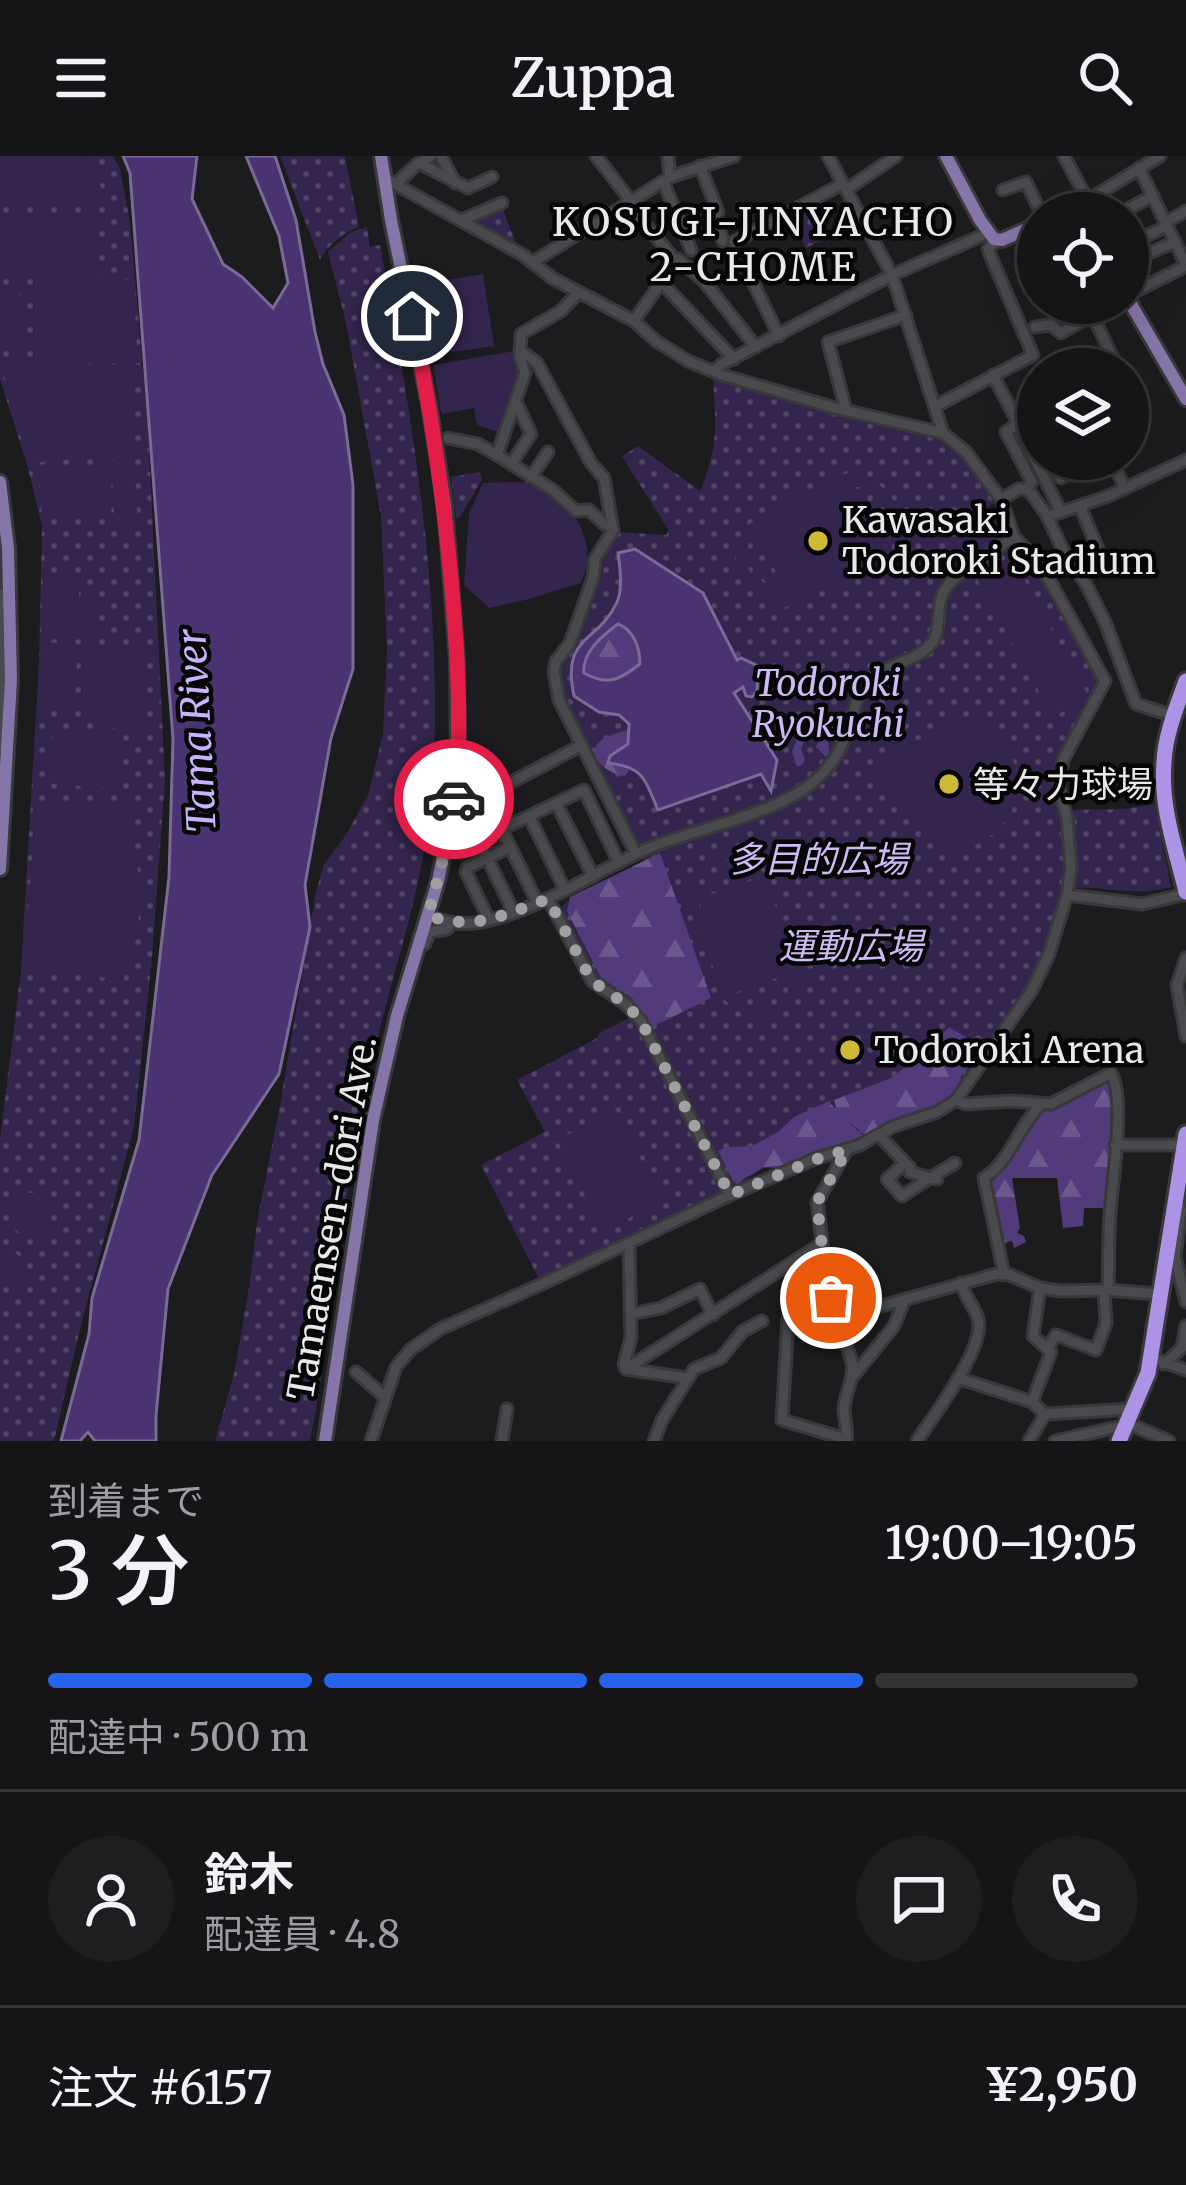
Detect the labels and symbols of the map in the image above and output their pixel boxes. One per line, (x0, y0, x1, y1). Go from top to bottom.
district label: KOSUGI-JINYACHO 2-CHOME (552, 198, 956, 292)
pin (361, 265, 463, 367)
place label: Kawasaki Todoroki Stadium (842, 498, 1156, 584)
marker: Kawasaki Todoroki Stadium (805, 528, 831, 554)
water label: Tama River (167, 627, 227, 834)
park label: Todoroki Ryokuchi (752, 661, 904, 747)
courier (394, 739, 514, 859)
place label: 等々力球場 (973, 762, 1153, 807)
marker: 等々力球場 (936, 771, 962, 797)
park label: 多目的広場 (728, 837, 912, 882)
park label: 運動広場 (779, 924, 927, 969)
place label: Todoroki Arena (874, 1028, 1144, 1073)
street label: Tamaensen-dōri Ave. (278, 1032, 386, 1404)
marker: Todoroki Arena (837, 1037, 863, 1063)
pin (780, 1247, 882, 1349)

